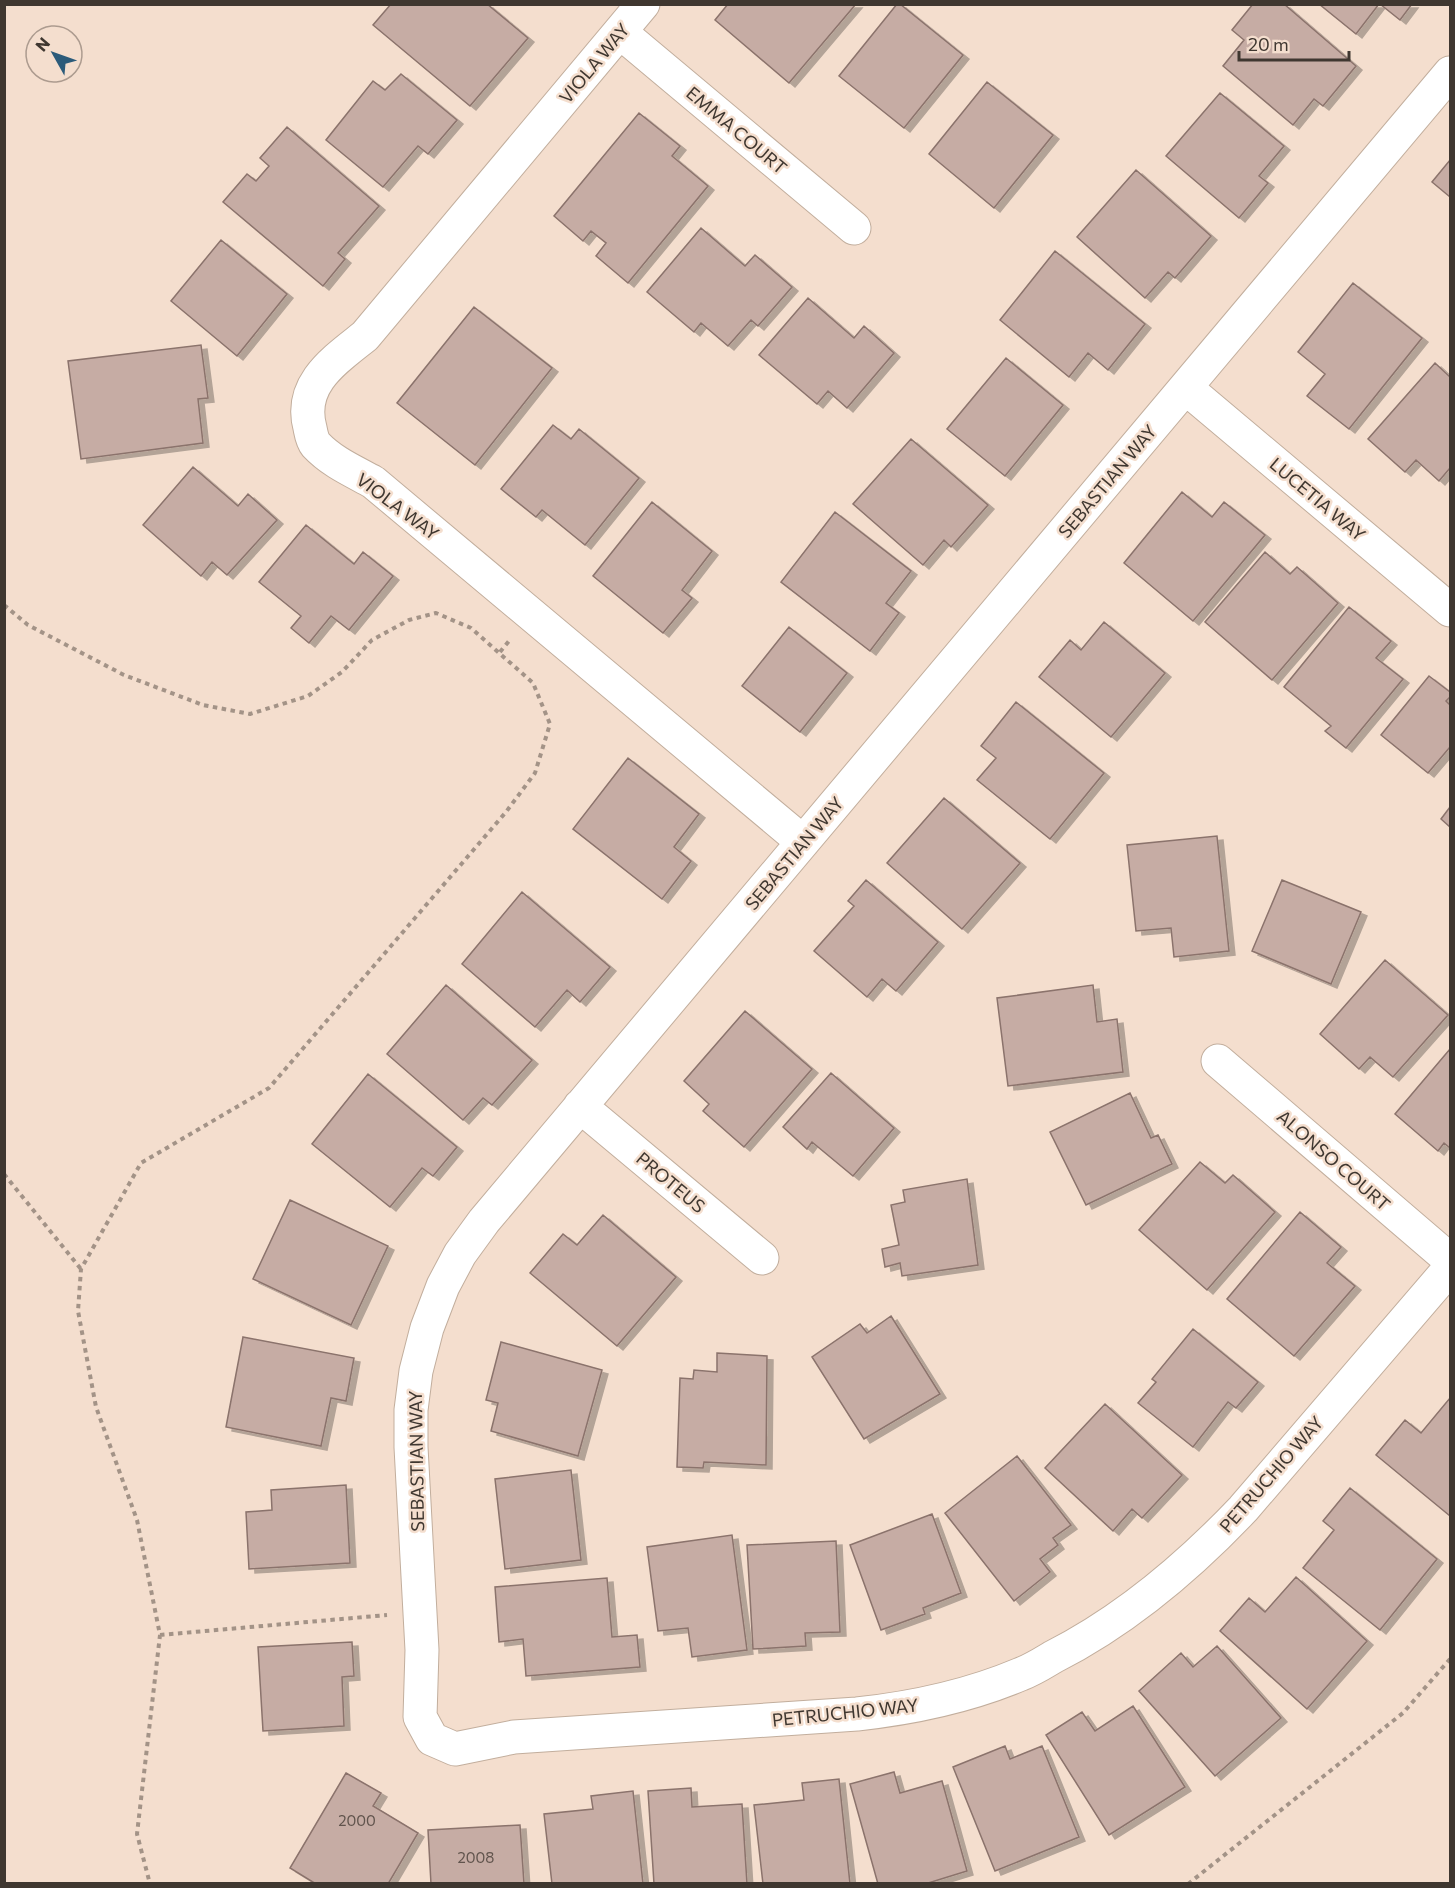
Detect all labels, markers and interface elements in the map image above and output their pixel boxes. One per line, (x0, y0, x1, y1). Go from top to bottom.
street label: VIOLA WAY (554, 18, 634, 108)
north arrow (24, 24, 84, 84)
scale bar (1239, 24, 1348, 62)
text: N (31, 33, 53, 55)
text: 20 m (1248, 33, 1289, 55)
street label: EMMA COURT (682, 82, 792, 178)
street label: SEBASTIAN WAY (1053, 420, 1161, 542)
street label: LUCETIA WAY (1266, 453, 1371, 546)
street label: VIOLA WAY (352, 468, 444, 544)
street label: SEBASTIAN WAY (740, 792, 848, 914)
street label: ALONSO COURT (1273, 1105, 1395, 1215)
street label: PROTEUS (632, 1147, 710, 1217)
street label: SEBASTIAN WAY (404, 1390, 428, 1532)
street label: PETRUCHIO WAY (1214, 1411, 1328, 1537)
street label: PETRUCHIO WAY (771, 1693, 919, 1731)
house number: 2000 (338, 1811, 376, 1829)
house number: 2008 (458, 1848, 494, 1866)

